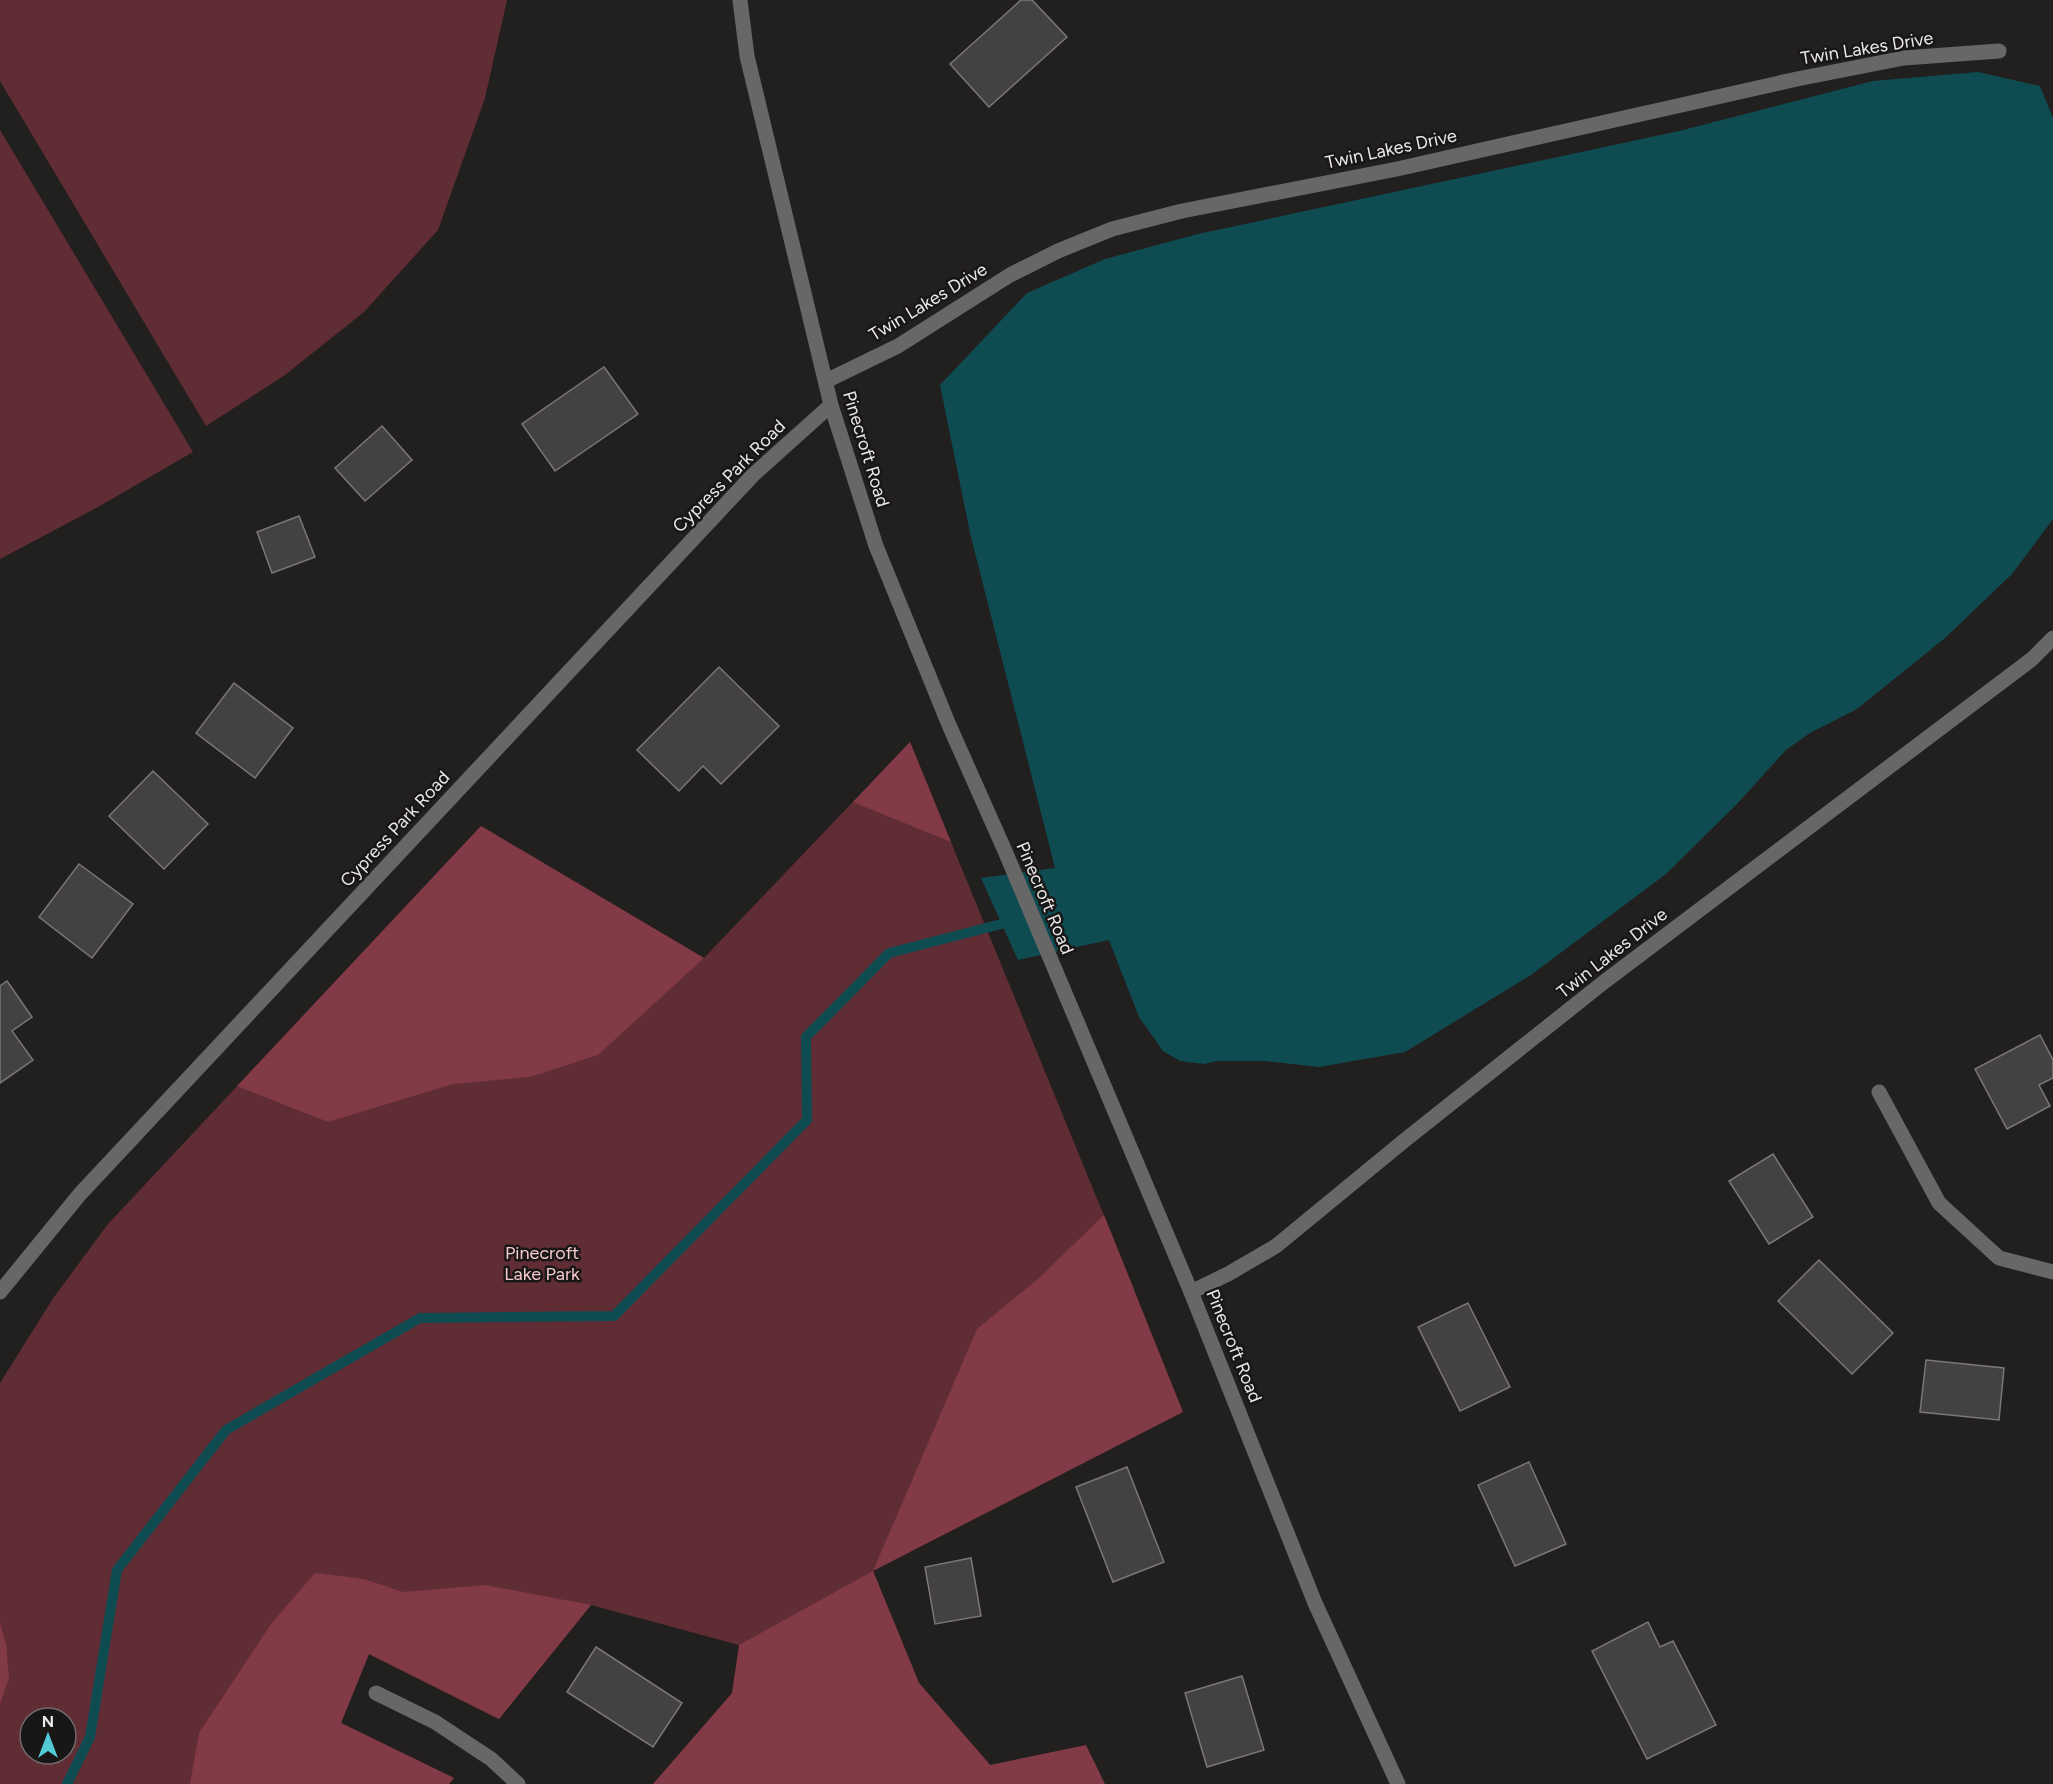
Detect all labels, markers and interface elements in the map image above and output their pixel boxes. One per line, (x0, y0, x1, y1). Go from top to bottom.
street label: Twin Lakes Drive (1799, 27, 1935, 69)
street label: Twin Lakes Drive (1323, 124, 1459, 174)
street label: Twin Lakes Drive (865, 258, 991, 346)
street label: Pinecroft Road (838, 388, 894, 510)
street label: Cypress Park Road (668, 415, 790, 537)
street label: Cypress Park Road (336, 767, 454, 891)
street label: Pinecroft Road (1011, 838, 1079, 958)
street label: Twin Lakes Drive (1552, 903, 1672, 1003)
park label: Pinecroft Lake Park (504, 1242, 580, 1285)
street label: Pinecroft Road (1201, 1286, 1267, 1406)
north arrow (18, 1706, 78, 1766)
text: N (42, 1712, 54, 1731)

